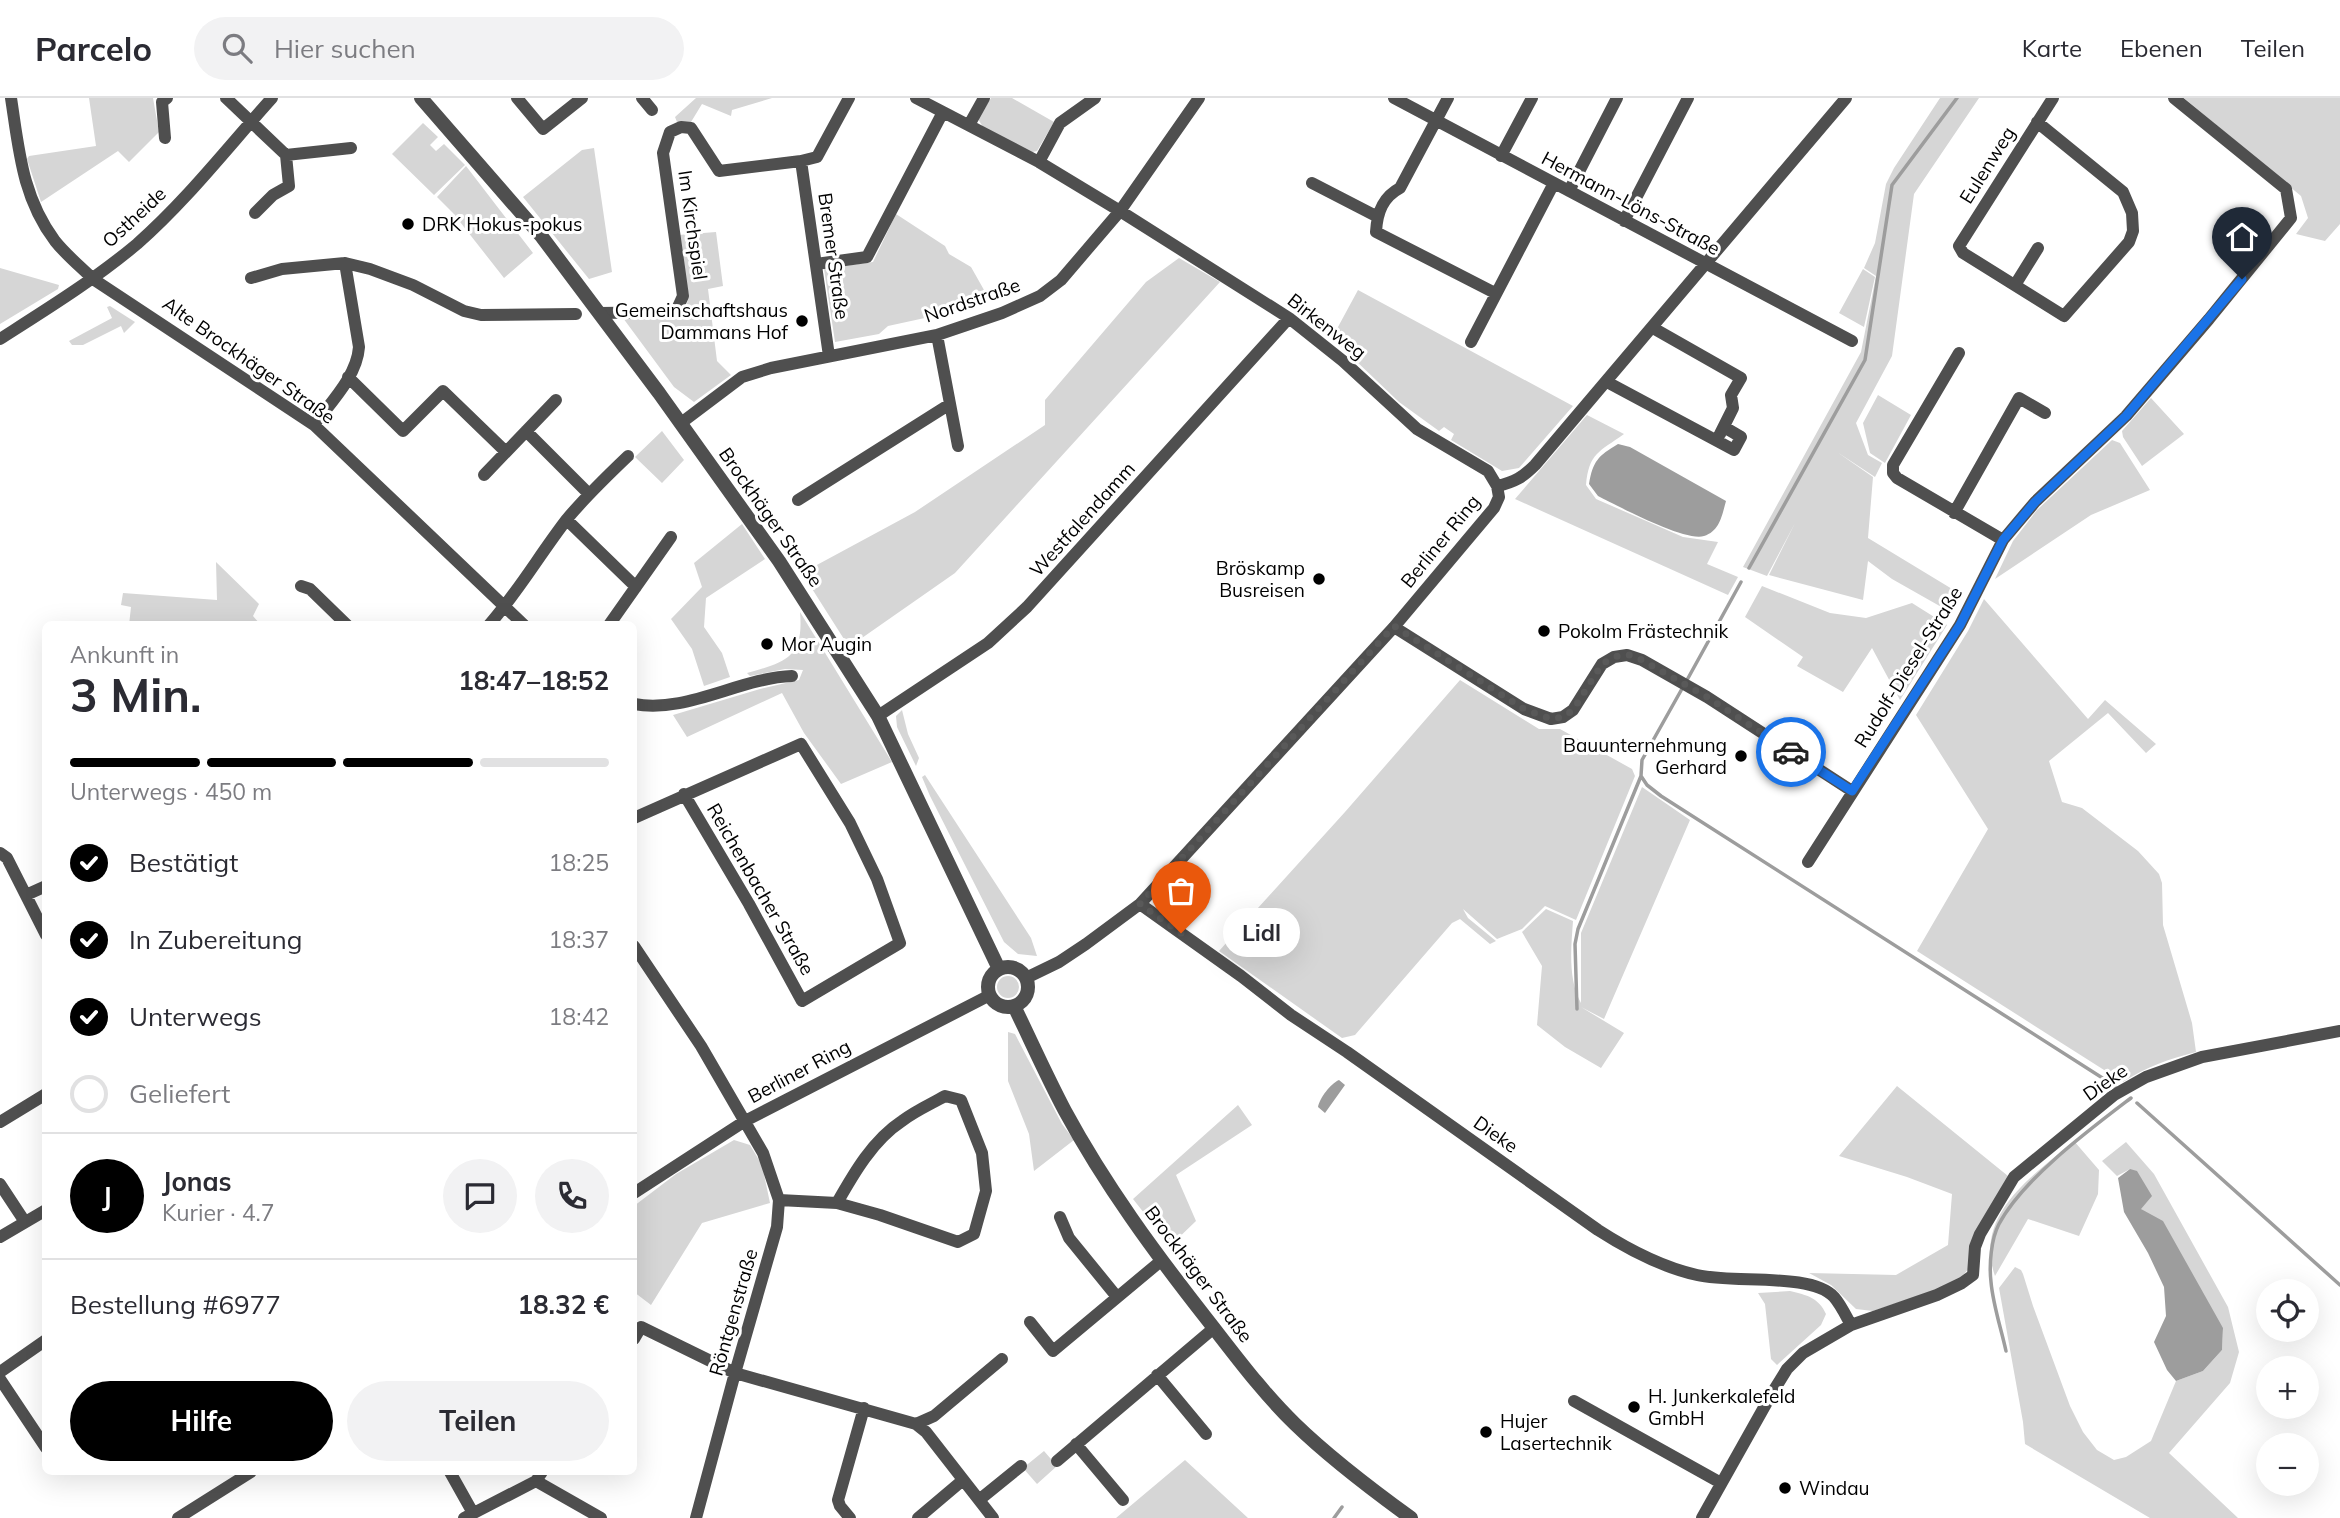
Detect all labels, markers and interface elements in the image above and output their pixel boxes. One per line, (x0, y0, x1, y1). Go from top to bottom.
search box (194, 17, 684, 80)
text: Parcelo (35, 28, 152, 69)
icon: search (218, 29, 256, 67)
text: Hier suchen (274, 32, 416, 65)
text: Karte (2022, 33, 2082, 63)
text: Ebenen (2120, 33, 2203, 63)
text: Teilen (2241, 33, 2305, 63)
street label: Eulenweg (1954, 122, 2020, 208)
street label: Hermann-Löns-Straße (1538, 146, 1724, 260)
street label: Im Kirchspiel (673, 169, 713, 281)
street label: Ostheide (97, 181, 171, 253)
street label: Bremer Straße (813, 191, 855, 321)
pin (2212, 207, 2272, 279)
place label: DRK Hokus-pokus (422, 212, 582, 236)
marker: DRK Hokus-pokus (400, 216, 416, 232)
icon: home (2223, 218, 2261, 256)
street label: Nordstraße (921, 272, 1023, 328)
street label: Birkenweg (1283, 288, 1371, 364)
street label: Alte Brockhäger Straße (158, 291, 340, 429)
place label: Gemeinschaftshaus Dammans Hof (615, 298, 789, 344)
marker: Gemeinschaftshaus Dammans Hof (794, 313, 810, 329)
street label: Brockhäger Straße (714, 443, 828, 591)
street label: Westfalendamm (1024, 457, 1140, 581)
street label: Berliner Ring (1395, 490, 1485, 592)
place label: Bröskamp Busreisen (1216, 556, 1305, 602)
marker: Bröskamp Busreisen (1311, 571, 1327, 587)
street label: Rudolf-Diesel-Straße (1849, 582, 1967, 752)
place label: Pokolm Frästechnik (1558, 619, 1729, 643)
marker: Pokolm Frästechnik (1536, 623, 1552, 639)
place label: Mor Augin (781, 632, 872, 656)
marker: Mor Augin (759, 636, 775, 652)
text: Ankunft in (70, 640, 179, 669)
text: 18:47–18:52 (458, 664, 609, 697)
text: 3 Min. (70, 666, 201, 724)
courier (1756, 717, 1826, 787)
place label: Bauunternehmung Gerhard (1563, 733, 1727, 779)
icon: car (1772, 733, 1810, 771)
marker: Bauunternehmung Gerhard (1733, 748, 1749, 764)
text: Unterwegs · 450 m (70, 777, 272, 806)
street label: Reichenbacher Straße (702, 799, 820, 979)
icon: check (70, 844, 108, 882)
text: Bestätigt (129, 846, 238, 879)
text: 18:25 (549, 848, 609, 877)
pin (1151, 861, 1211, 933)
icon: bag (1162, 872, 1200, 910)
callout: Lidl (1223, 908, 1300, 958)
text: Lidl (1242, 918, 1281, 947)
icon: check (70, 921, 108, 959)
text: In Zubereitung (129, 923, 302, 956)
text: 18:37 (549, 925, 609, 954)
icon: check (70, 998, 108, 1036)
text: Unterwegs (129, 1000, 262, 1033)
text: 18:42 (549, 1002, 609, 1031)
street label: Berliner Ring (744, 1034, 854, 1108)
street label: Dieke (2078, 1058, 2132, 1106)
text: Geliefert (129, 1077, 230, 1110)
street label: Dieke (1469, 1110, 1523, 1158)
button: chat (443, 1159, 517, 1233)
button: phone (535, 1159, 609, 1233)
text: Jonas (162, 1165, 232, 1198)
text: J (102, 1180, 112, 1213)
text: Kurier · 4.7 (162, 1198, 274, 1227)
street label: Brockhäger Straße (1140, 1201, 1258, 1347)
street label: Röntgenstraße (703, 1246, 763, 1378)
map controls (2256, 1279, 2319, 1496)
button: locate (2256, 1279, 2319, 1342)
text: Bestellung #6977 (70, 1288, 281, 1321)
text: 18.32 € (517, 1288, 609, 1321)
button: + (2256, 1356, 2319, 1419)
button: Hilfe (70, 1381, 333, 1461)
button: Teilen (347, 1381, 609, 1461)
place label: H. Junkerkalefeld GmbH (1648, 1384, 1795, 1430)
marker: H. Junkerkalefeld GmbH (1626, 1399, 1642, 1415)
place label: Hujer Lasertechnik (1500, 1409, 1612, 1455)
marker: Hujer Lasertechnik (1478, 1424, 1494, 1440)
button: − (2256, 1433, 2319, 1496)
place label: Windau (1799, 1476, 1870, 1500)
marker: Windau (1777, 1480, 1793, 1496)

